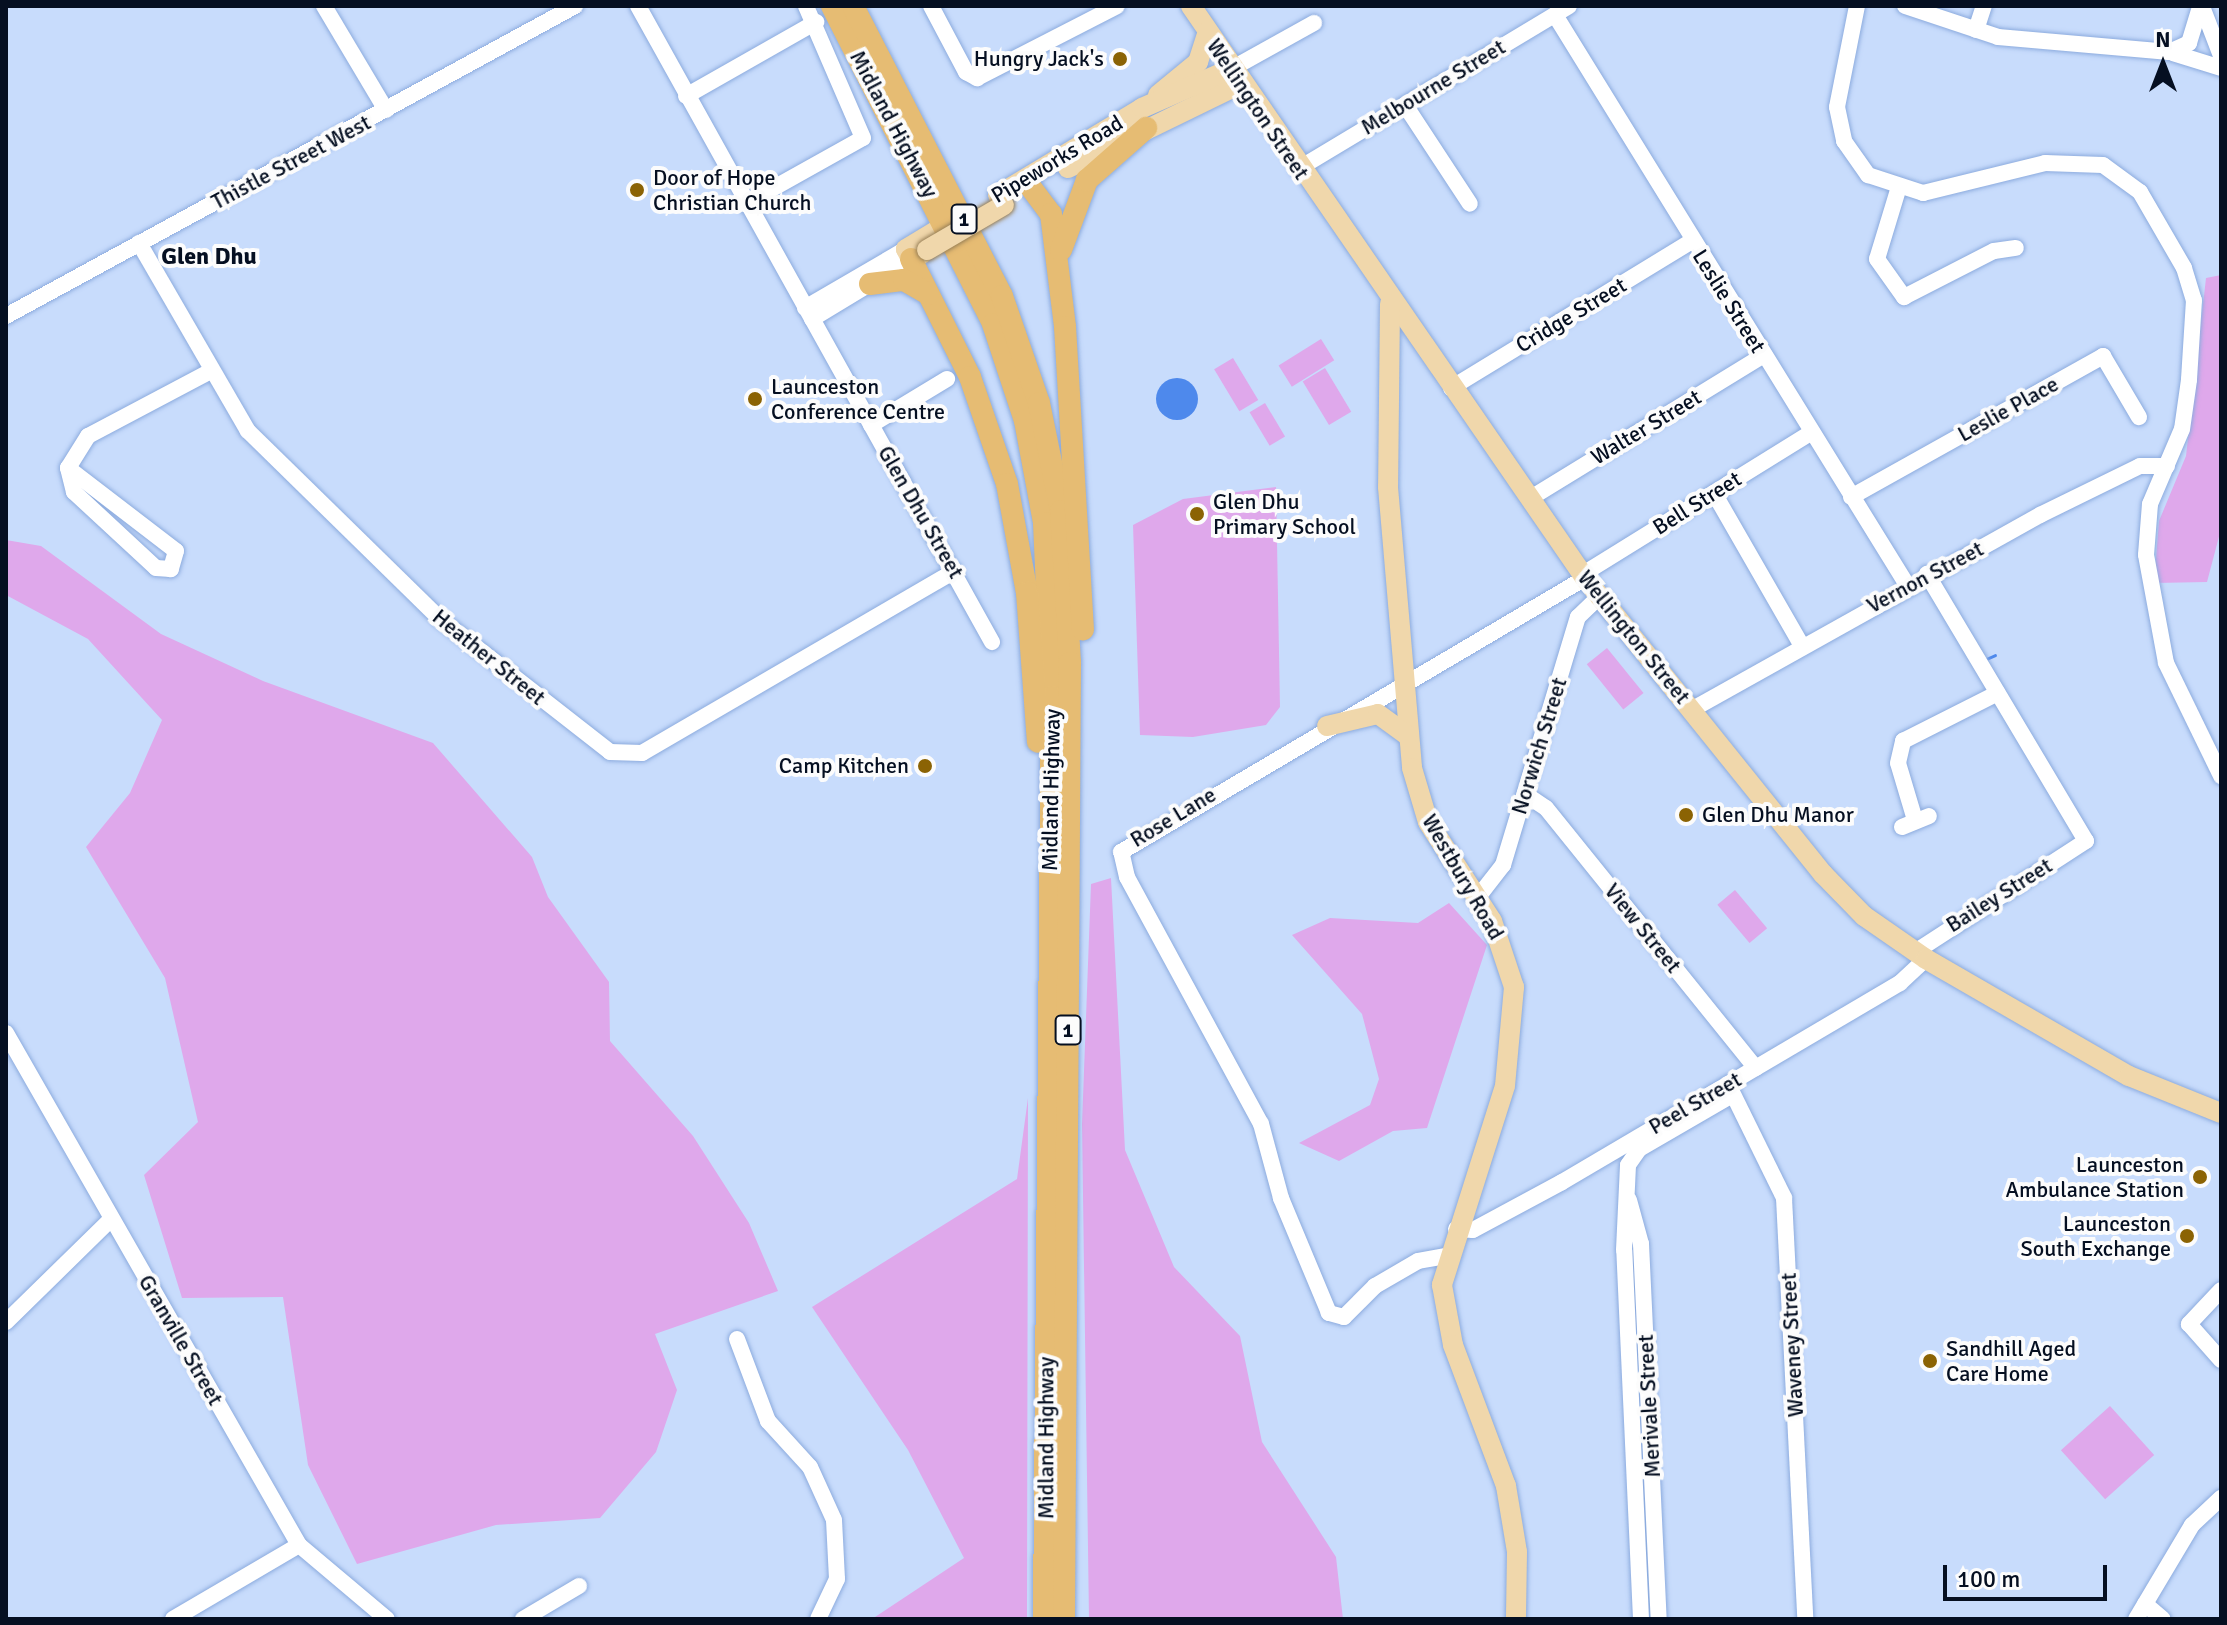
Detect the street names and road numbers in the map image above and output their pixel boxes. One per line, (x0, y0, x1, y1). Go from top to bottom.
street label: Wellington Street (1201, 34, 1315, 184)
street label: Melbourne Street (1356, 34, 1510, 140)
street label: Midland Highway (844, 46, 944, 202)
street label: Thistle Street West (207, 109, 375, 215)
street label: Pipeworks Road (987, 109, 1127, 209)
road number: 1 (950, 203, 978, 235)
street label: Leslie Street (1687, 244, 1771, 358)
street label: Cridge Street (1511, 272, 1631, 358)
street label: Leslie Place (1953, 371, 2063, 447)
street label: Walter Street (1586, 384, 1706, 470)
street label: Glen Dhu Street (872, 441, 970, 583)
street label: Bell Street (1648, 466, 1746, 540)
street label: Vernon Street (1862, 535, 1988, 619)
street label: Wellington Street (1572, 565, 1696, 709)
street label: Heather Street (427, 603, 551, 711)
street label: Norwich Street (1506, 674, 1572, 818)
street label: Midland Highway (1036, 709, 1066, 871)
street label: Rose Lane (1125, 781, 1221, 853)
street label: Westbury Road (1416, 809, 1510, 945)
street label: Bailey Street (1941, 852, 2057, 938)
street label: View Street (1599, 878, 1687, 978)
road number: 1 (1054, 1014, 1082, 1046)
street label: Peel Street (1644, 1066, 1746, 1140)
street label: Granville Street (133, 1270, 229, 1410)
street label: Waveney Street (1775, 1272, 1809, 1418)
street label: Merivale Street (1632, 1334, 1666, 1478)
street label: Midland Highway (1033, 1357, 1059, 1519)

